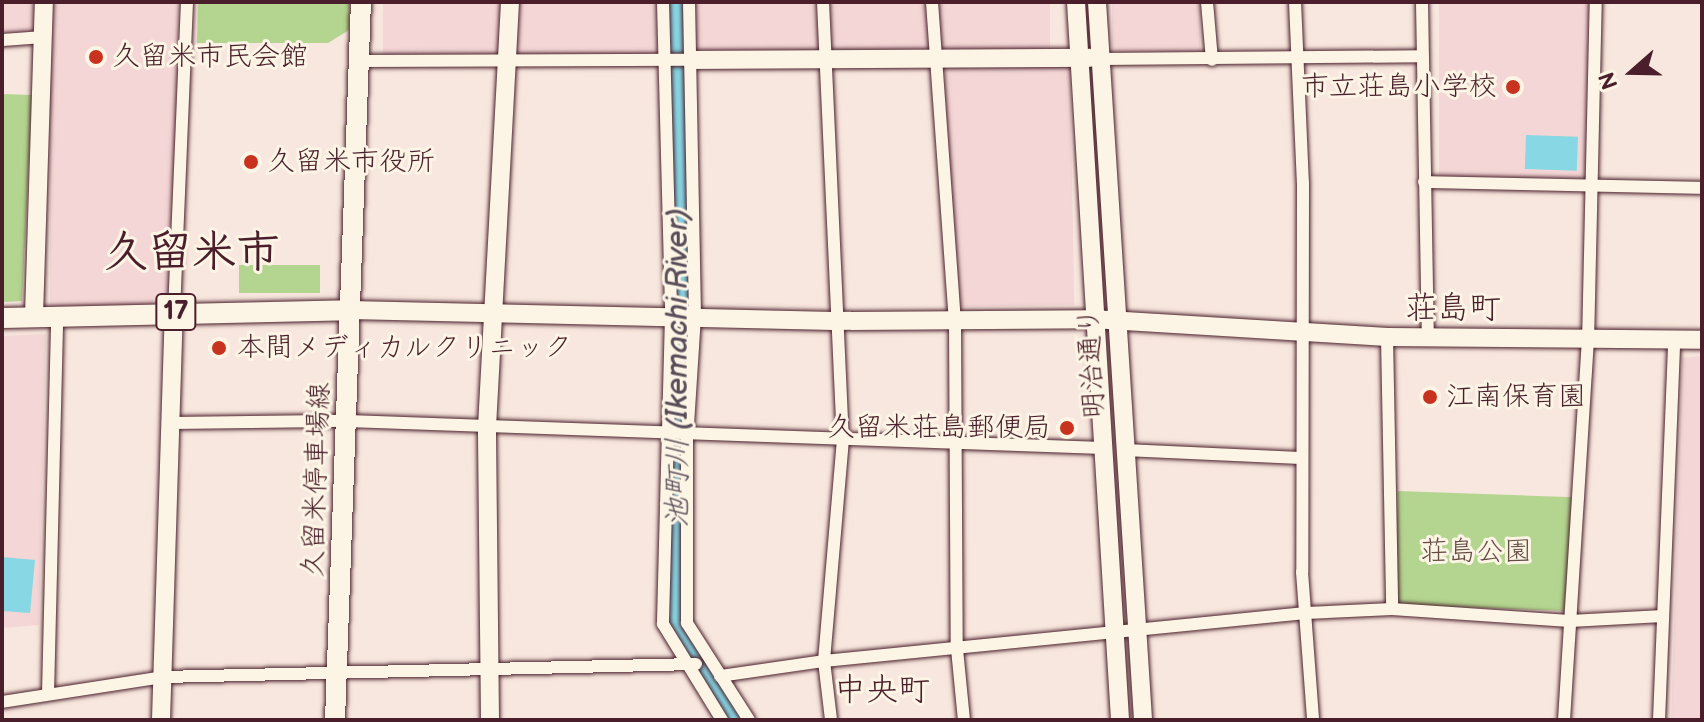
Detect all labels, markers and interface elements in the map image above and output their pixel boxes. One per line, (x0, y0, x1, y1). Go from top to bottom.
north arrow (1592, 32, 1672, 112)
place label: 久留米市民会館 (112, 40, 308, 74)
marker: 久留米市民会館 (87, 48, 105, 66)
text: N (1593, 68, 1624, 93)
place label: 市立荘島小学校 (1301, 70, 1497, 104)
marker: 市立荘島小学校 (1504, 78, 1522, 96)
place label: 久留米市役所 (267, 145, 435, 179)
marker: 久留米市役所 (242, 153, 260, 171)
water label: 池町川 (Ikemachi River) (660, 208, 696, 528)
district label: 久留米市 (104, 227, 280, 279)
road number: 17 (154, 290, 198, 334)
district label: 荘島町 (1405, 290, 1501, 328)
street label: 明治通り (1072, 306, 1112, 420)
place label: 本間メディカルクリニック (237, 331, 573, 365)
marker: 本間メディカルクリニック (208, 337, 230, 359)
place label: 江南保育園 (1446, 380, 1586, 414)
street label: 久留米停車場線 (297, 381, 337, 579)
marker: 江南保育園 (1421, 388, 1439, 406)
place label: 久留米荘島郵便局 (827, 411, 1051, 445)
marker: 久留米荘島郵便局 (1058, 419, 1076, 437)
park label: 荘島公園 (1420, 535, 1532, 569)
district label: 中央町 (834, 672, 930, 710)

